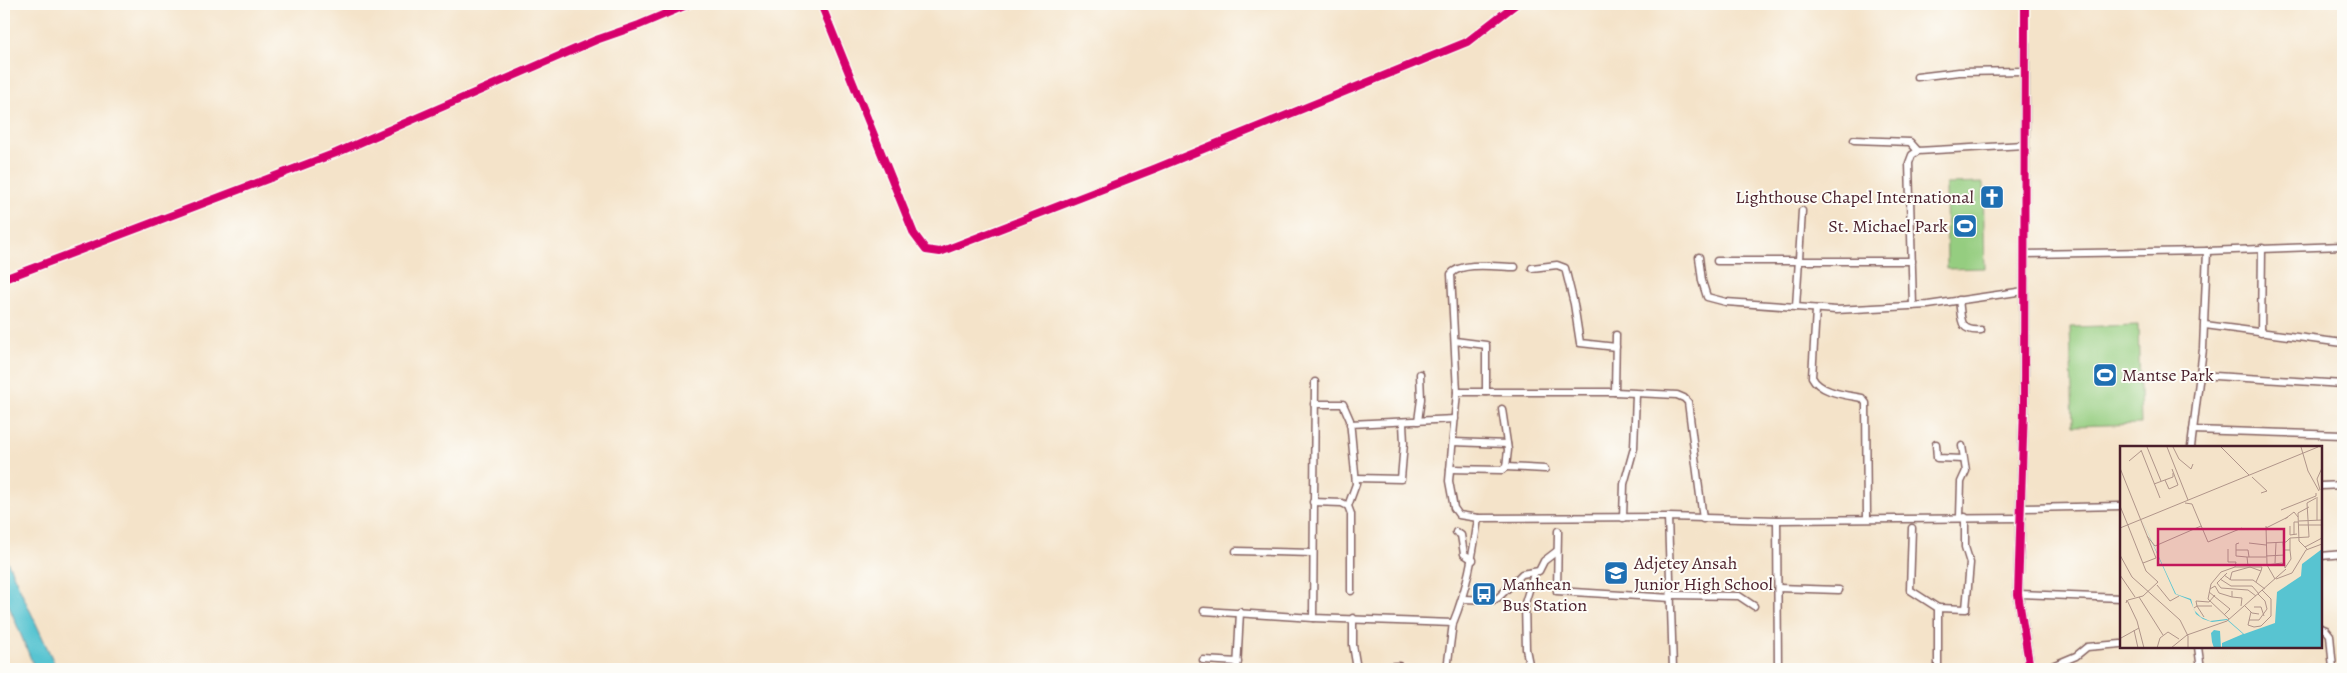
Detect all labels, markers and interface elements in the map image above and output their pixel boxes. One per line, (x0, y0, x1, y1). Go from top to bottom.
church icon: Lighthouse Chapel International (1979, 184, 2005, 210)
place label: Lighthouse Chapel International (1735, 185, 1975, 209)
sports icon: St. Michael Park (1952, 213, 1978, 239)
place label: St. Michael Park (1828, 214, 1948, 238)
sports icon: Mantse Park (2092, 362, 2118, 388)
place label: Mantse Park (2122, 363, 2214, 387)
inset map (2120, 446, 2322, 648)
place label: Adjetey Ansah Junior High School (1633, 551, 1773, 596)
school or university icon: Adjetey Ansah Junior High School (1603, 560, 1629, 586)
place label: Manhean Bus Station (1502, 572, 1587, 617)
bus stop icon: Manhean Bus Station (1471, 581, 1497, 607)

